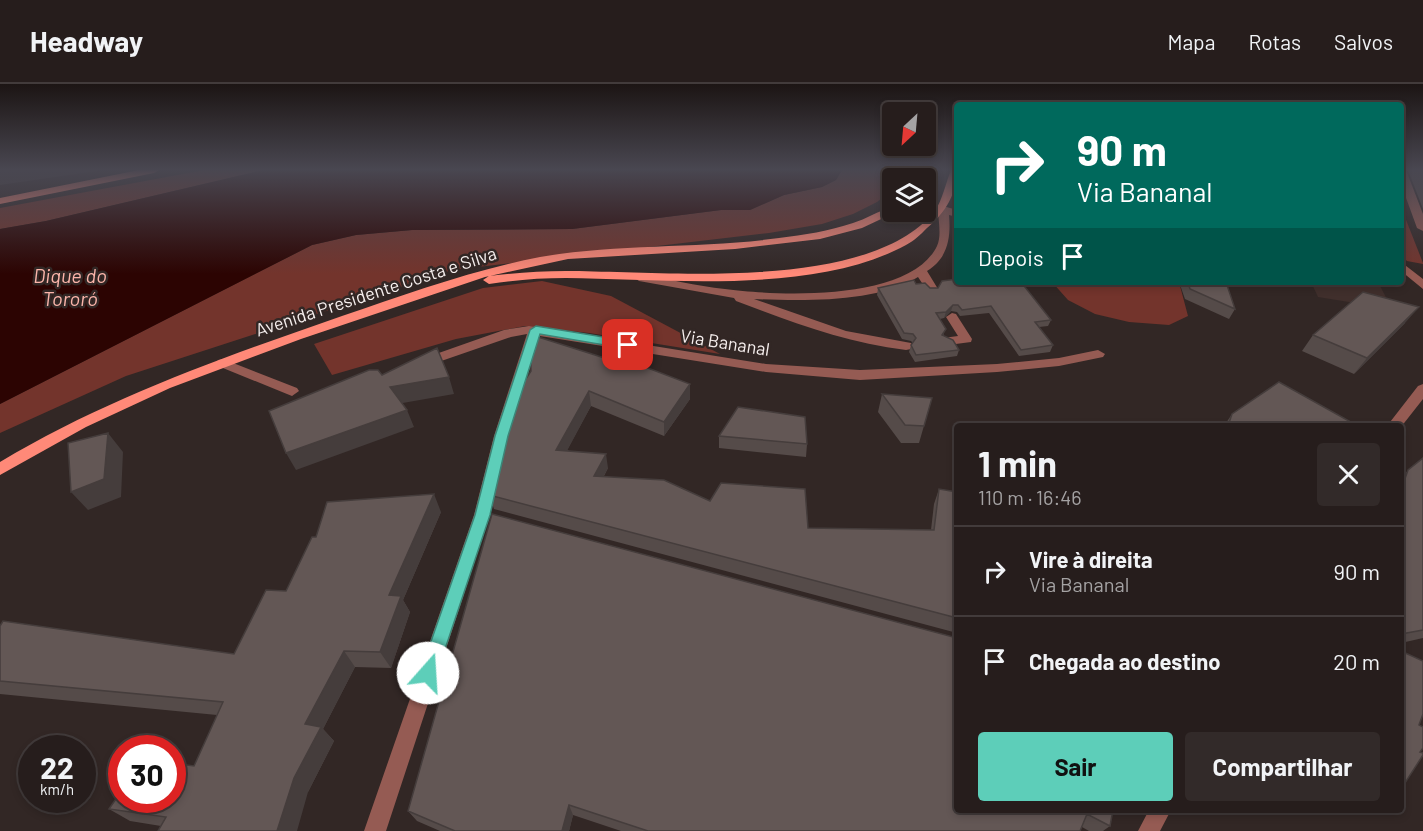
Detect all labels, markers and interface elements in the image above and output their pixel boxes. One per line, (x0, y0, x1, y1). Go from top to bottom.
text: Headway (30, 24, 143, 58)
text: Mapa (1167, 29, 1215, 54)
text: Rotas (1248, 29, 1301, 54)
text: Salvos (1334, 29, 1393, 54)
north arrow (882, 102, 936, 156)
map controls (882, 102, 936, 222)
text: 90 m (1077, 124, 1167, 174)
icon: right (978, 126, 1056, 204)
button: layers (882, 168, 936, 222)
text: Via Bananal (1077, 175, 1212, 207)
icon: arrive (1056, 240, 1089, 273)
street label: Avenida Presidente Costa e Silva (252, 242, 499, 340)
text: Depois (978, 244, 1044, 270)
water label: Dique do Tororó (33, 263, 107, 310)
pin (602, 319, 653, 370)
street label: Via Bananal (679, 324, 771, 360)
icon: arrive (611, 328, 644, 361)
text: 1 min (978, 441, 1057, 484)
button: close (1317, 443, 1380, 506)
text: 110 m · 16:46 (978, 485, 1082, 509)
text: Vire à direita (1029, 546, 1153, 572)
icon: right (978, 555, 1011, 588)
text: 90 m (1334, 558, 1380, 584)
text: Via Bananal (1029, 572, 1129, 596)
position arrow (396, 641, 460, 705)
icon: arrive (978, 645, 1011, 678)
text: Chegada ao destino (1029, 648, 1220, 674)
text: 20 m (1333, 648, 1380, 674)
button: Sair (978, 732, 1173, 801)
button: Compartilhar (1185, 732, 1380, 801)
speed limit sign: 30 (108, 735, 186, 813)
text: 22 (40, 749, 74, 785)
text: km/h (40, 780, 74, 798)

